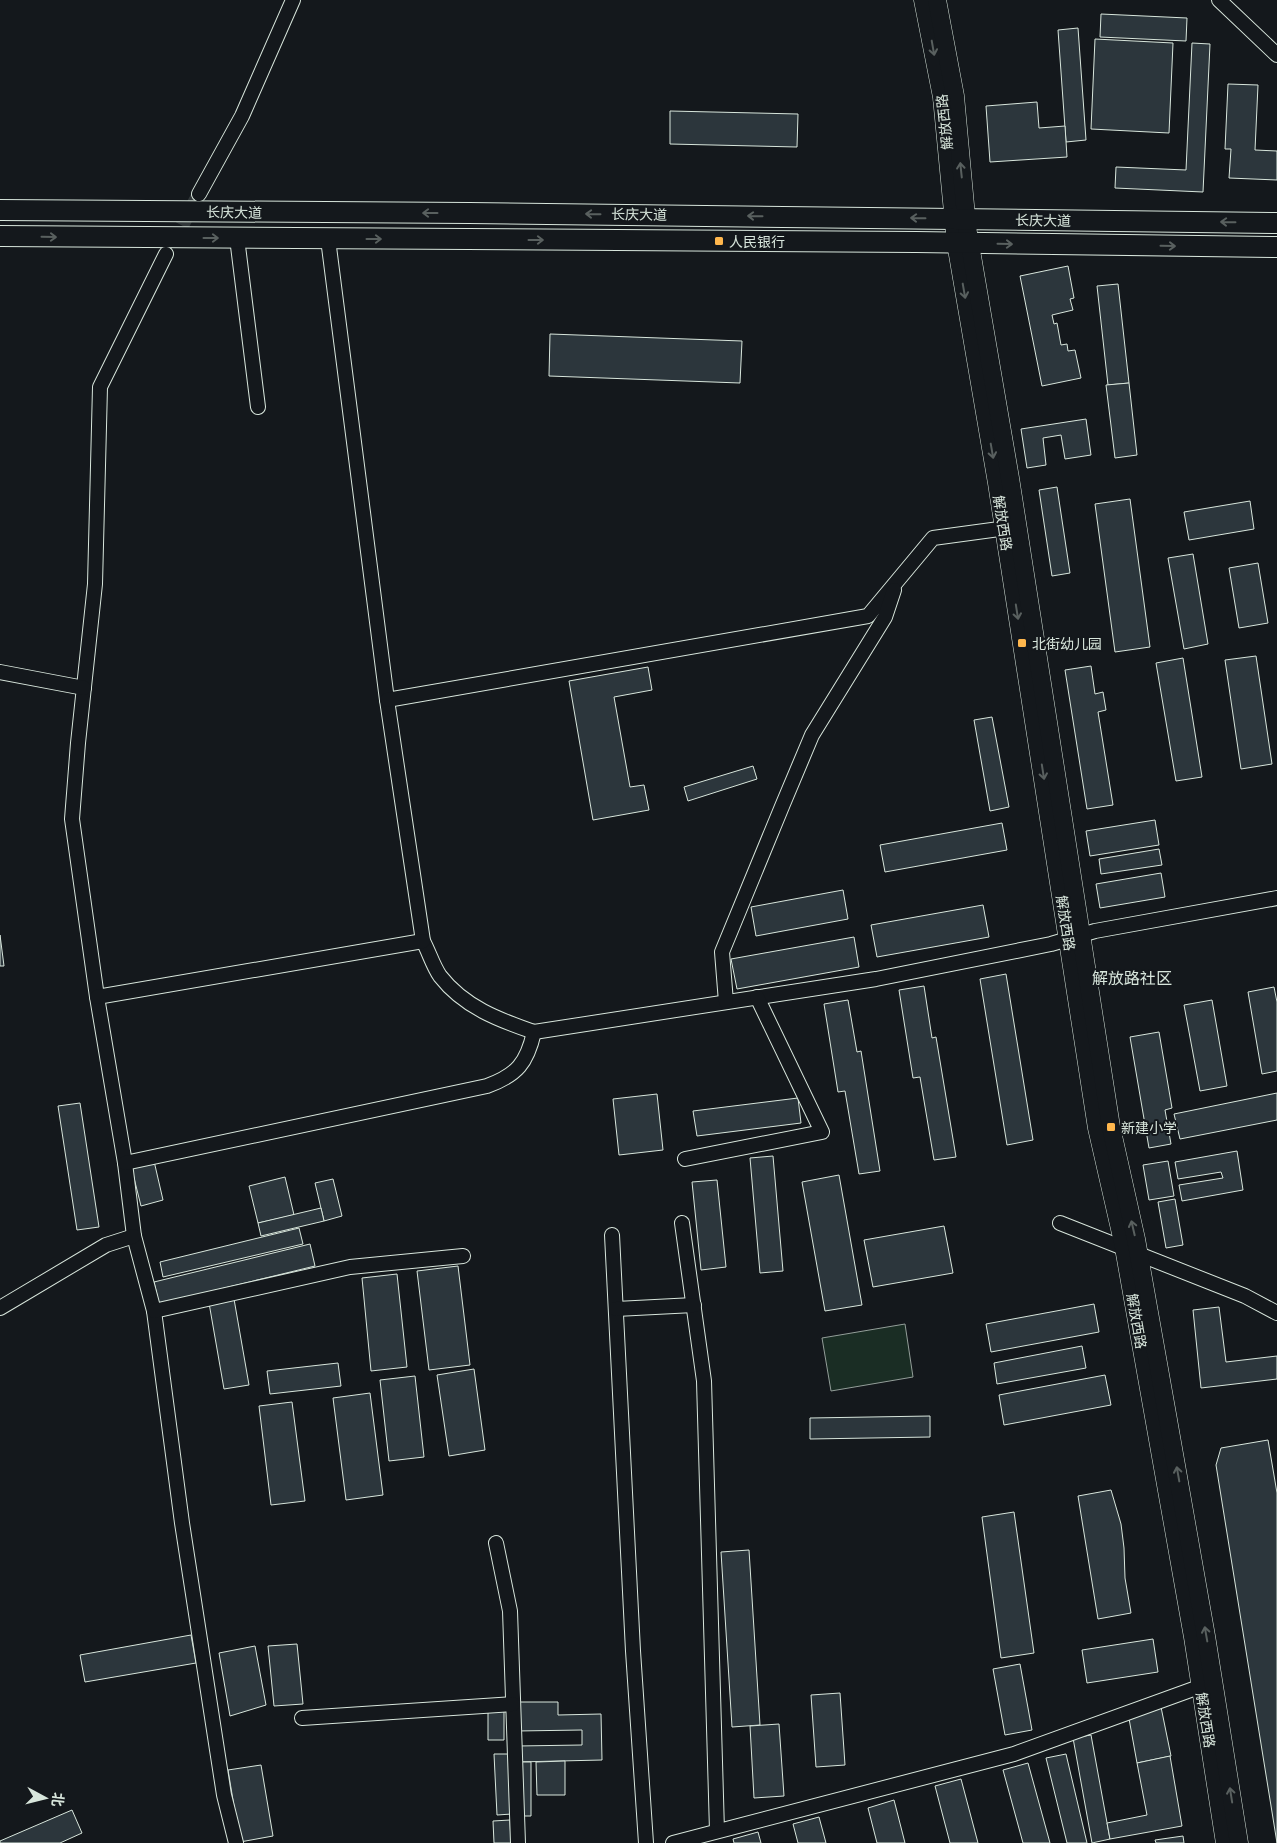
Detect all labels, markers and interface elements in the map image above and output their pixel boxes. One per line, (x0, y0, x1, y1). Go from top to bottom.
one-way arrow (929, 39, 939, 55)
street label: 解放西路 (933, 93, 955, 151)
one-way arrow (956, 162, 966, 178)
street label: 长庆大道 (206, 203, 262, 221)
street label: 长庆大道 (611, 205, 667, 223)
one-way arrow (422, 208, 438, 218)
one-way arrow (585, 209, 601, 219)
one-way arrow (747, 211, 764, 221)
street label: 长庆大道 (1015, 211, 1071, 229)
one-way arrow (910, 213, 926, 222)
one-way arrow (1221, 217, 1237, 227)
one-way arrow (40, 232, 56, 242)
one-way arrow (202, 233, 219, 243)
place label: 人民银行 (729, 233, 785, 250)
one-way arrow (365, 234, 381, 244)
one-way arrow (528, 235, 544, 245)
marker: 人民银行 (713, 235, 725, 247)
one-way arrow (996, 239, 1013, 249)
one-way arrow (1159, 241, 1175, 251)
one-way arrow (960, 283, 970, 299)
one-way arrow (987, 443, 997, 459)
street label: 解放西路 (990, 494, 1016, 552)
one-way arrow (1013, 603, 1023, 619)
place label: 北街幼儿园 (1032, 635, 1102, 652)
marker: 北街幼儿园 (1016, 637, 1028, 649)
one-way arrow (1038, 764, 1048, 780)
street label: 解放西路 (1053, 894, 1079, 952)
district label: 解放路社区 (1092, 968, 1172, 988)
place label: 新建小学 (1121, 1119, 1177, 1136)
marker: 新建小学 (1105, 1121, 1117, 1133)
one-way arrow (1128, 1221, 1137, 1237)
street label: 解放西路 (1124, 1292, 1150, 1350)
one-way arrow (1172, 1467, 1182, 1483)
one-way arrow (1200, 1627, 1210, 1643)
street label: 解放西路 (1193, 1691, 1219, 1749)
north arrow (20, 1773, 70, 1823)
one-way arrow (1226, 1787, 1236, 1803)
text: 北 (49, 1792, 68, 1808)

